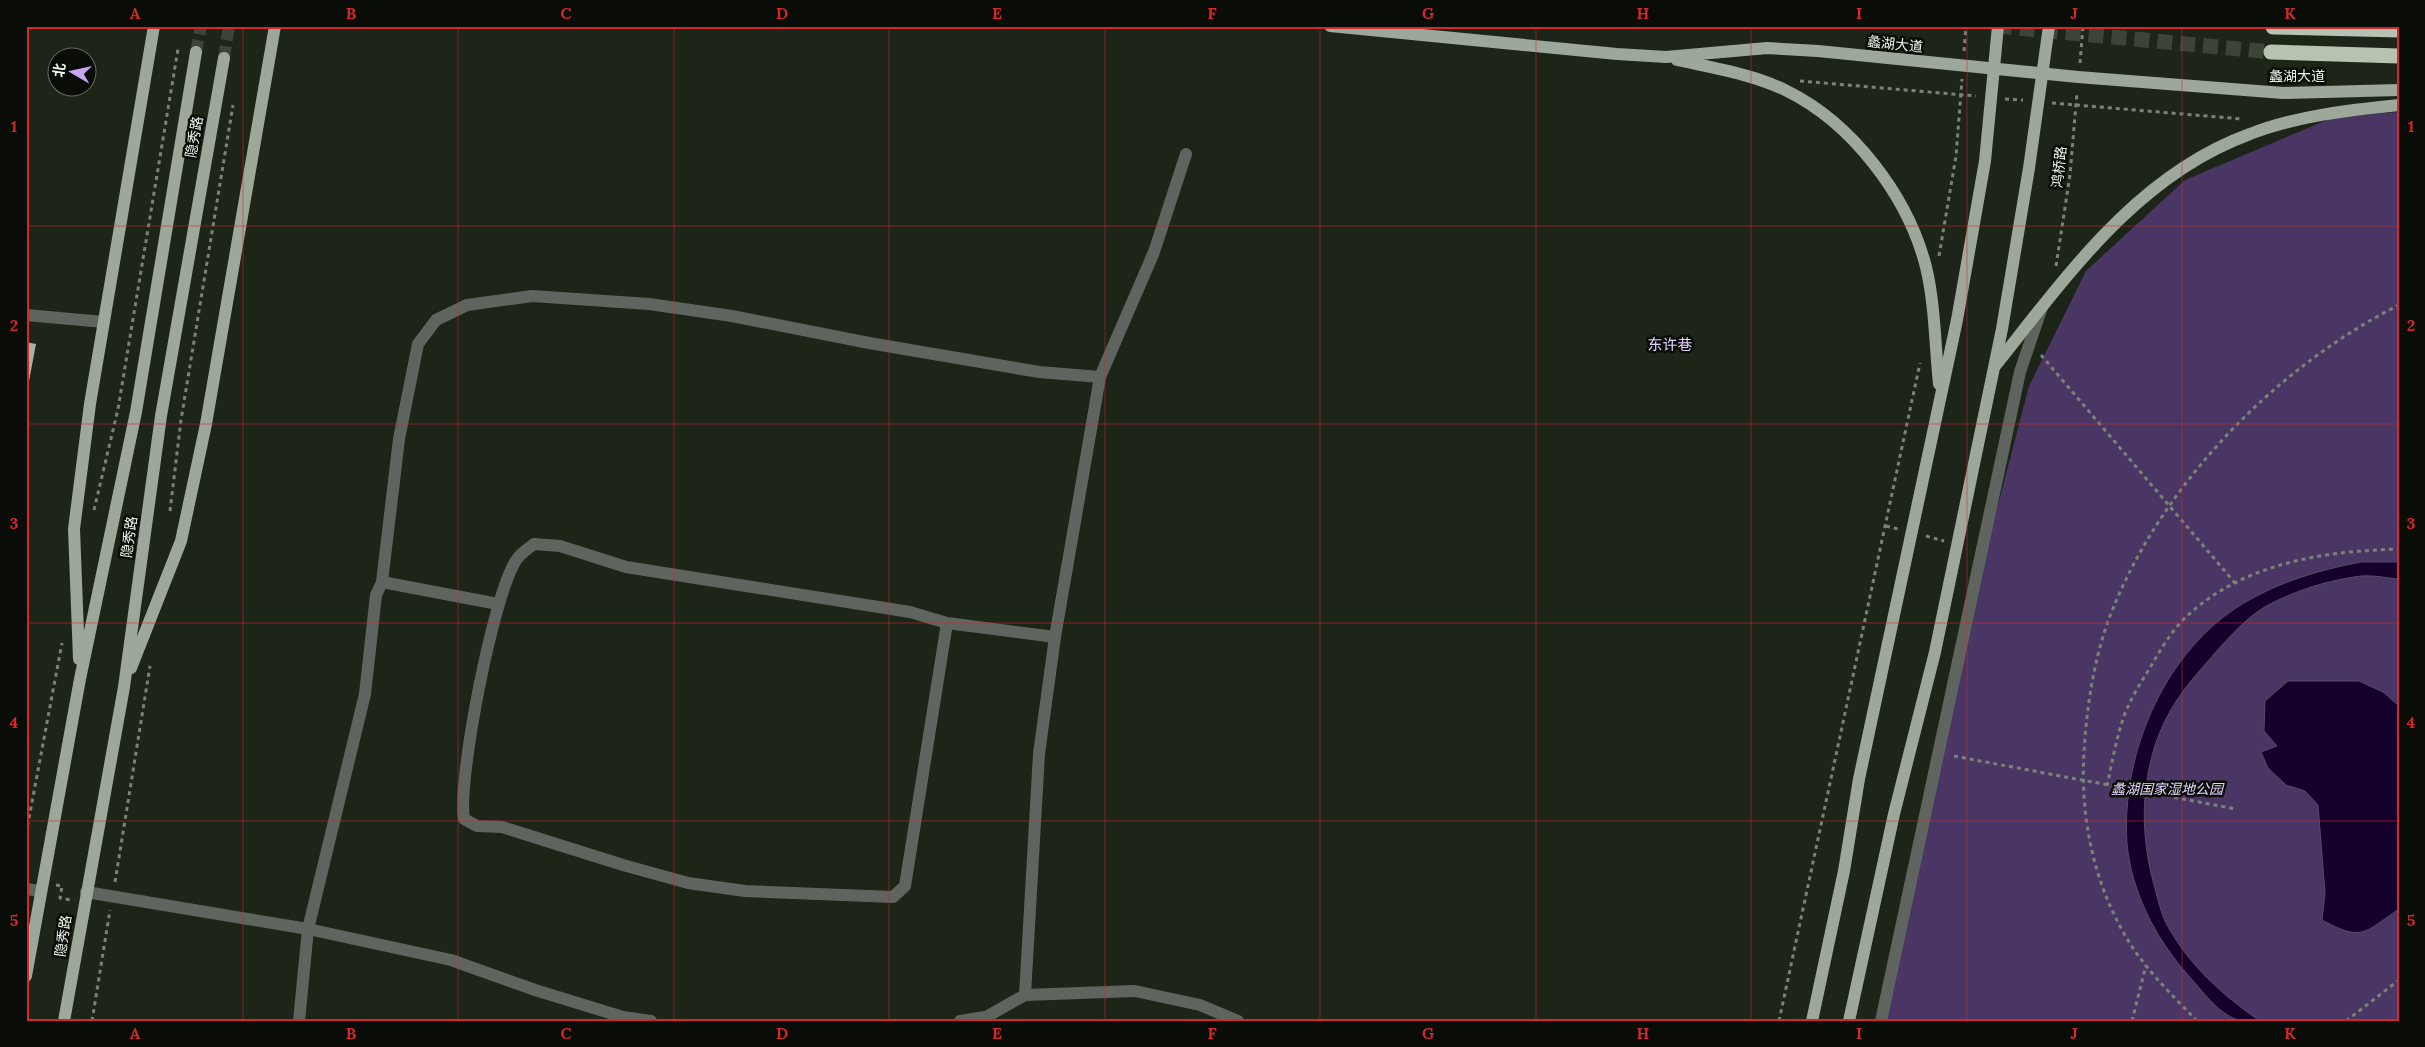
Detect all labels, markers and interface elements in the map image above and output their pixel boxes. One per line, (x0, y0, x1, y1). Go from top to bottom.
text: A (130, 3, 141, 23)
text: B (346, 3, 357, 23)
text: C (560, 3, 572, 23)
text: D (776, 3, 788, 23)
text: E (992, 3, 1002, 23)
text: F (1207, 3, 1217, 23)
text: G (1422, 3, 1434, 23)
text: H (1637, 3, 1650, 23)
text: I (1856, 3, 1862, 23)
text: J (2070, 3, 2078, 23)
text: K (2284, 3, 2296, 23)
street label: 蠡湖大道 (1866, 32, 1924, 56)
north arrow (48, 48, 98, 98)
text: 北 (49, 62, 69, 78)
street label: 蠡湖大道 (2269, 67, 2325, 85)
street label: 隐秀路 (181, 115, 207, 159)
text: 1 (11, 116, 17, 136)
text: 1 (2408, 116, 2414, 136)
street label: 鸿桥路 (2048, 145, 2070, 189)
text: 2 (10, 315, 18, 335)
text: 2 (2407, 315, 2415, 335)
district label: 东许巷 (1647, 335, 1693, 354)
text: 3 (10, 513, 19, 533)
text: 3 (2407, 513, 2416, 533)
street label: 隐秀路 (117, 515, 141, 559)
text: 4 (10, 712, 19, 732)
text: 4 (2407, 712, 2416, 732)
park label: 蠡湖国家湿地公园 (2111, 780, 2225, 798)
text: 5 (10, 910, 19, 930)
text: 5 (2407, 910, 2416, 930)
street label: 隐秀路 (51, 914, 75, 958)
text: A (130, 1023, 141, 1043)
text: B (346, 1023, 357, 1043)
text: C (560, 1023, 572, 1043)
text: D (776, 1023, 788, 1043)
text: E (992, 1023, 1002, 1043)
text: F (1207, 1023, 1217, 1043)
text: G (1422, 1023, 1434, 1043)
text: H (1637, 1023, 1650, 1043)
text: I (1856, 1023, 1862, 1043)
text: J (2070, 1023, 2078, 1043)
text: K (2284, 1023, 2296, 1043)

